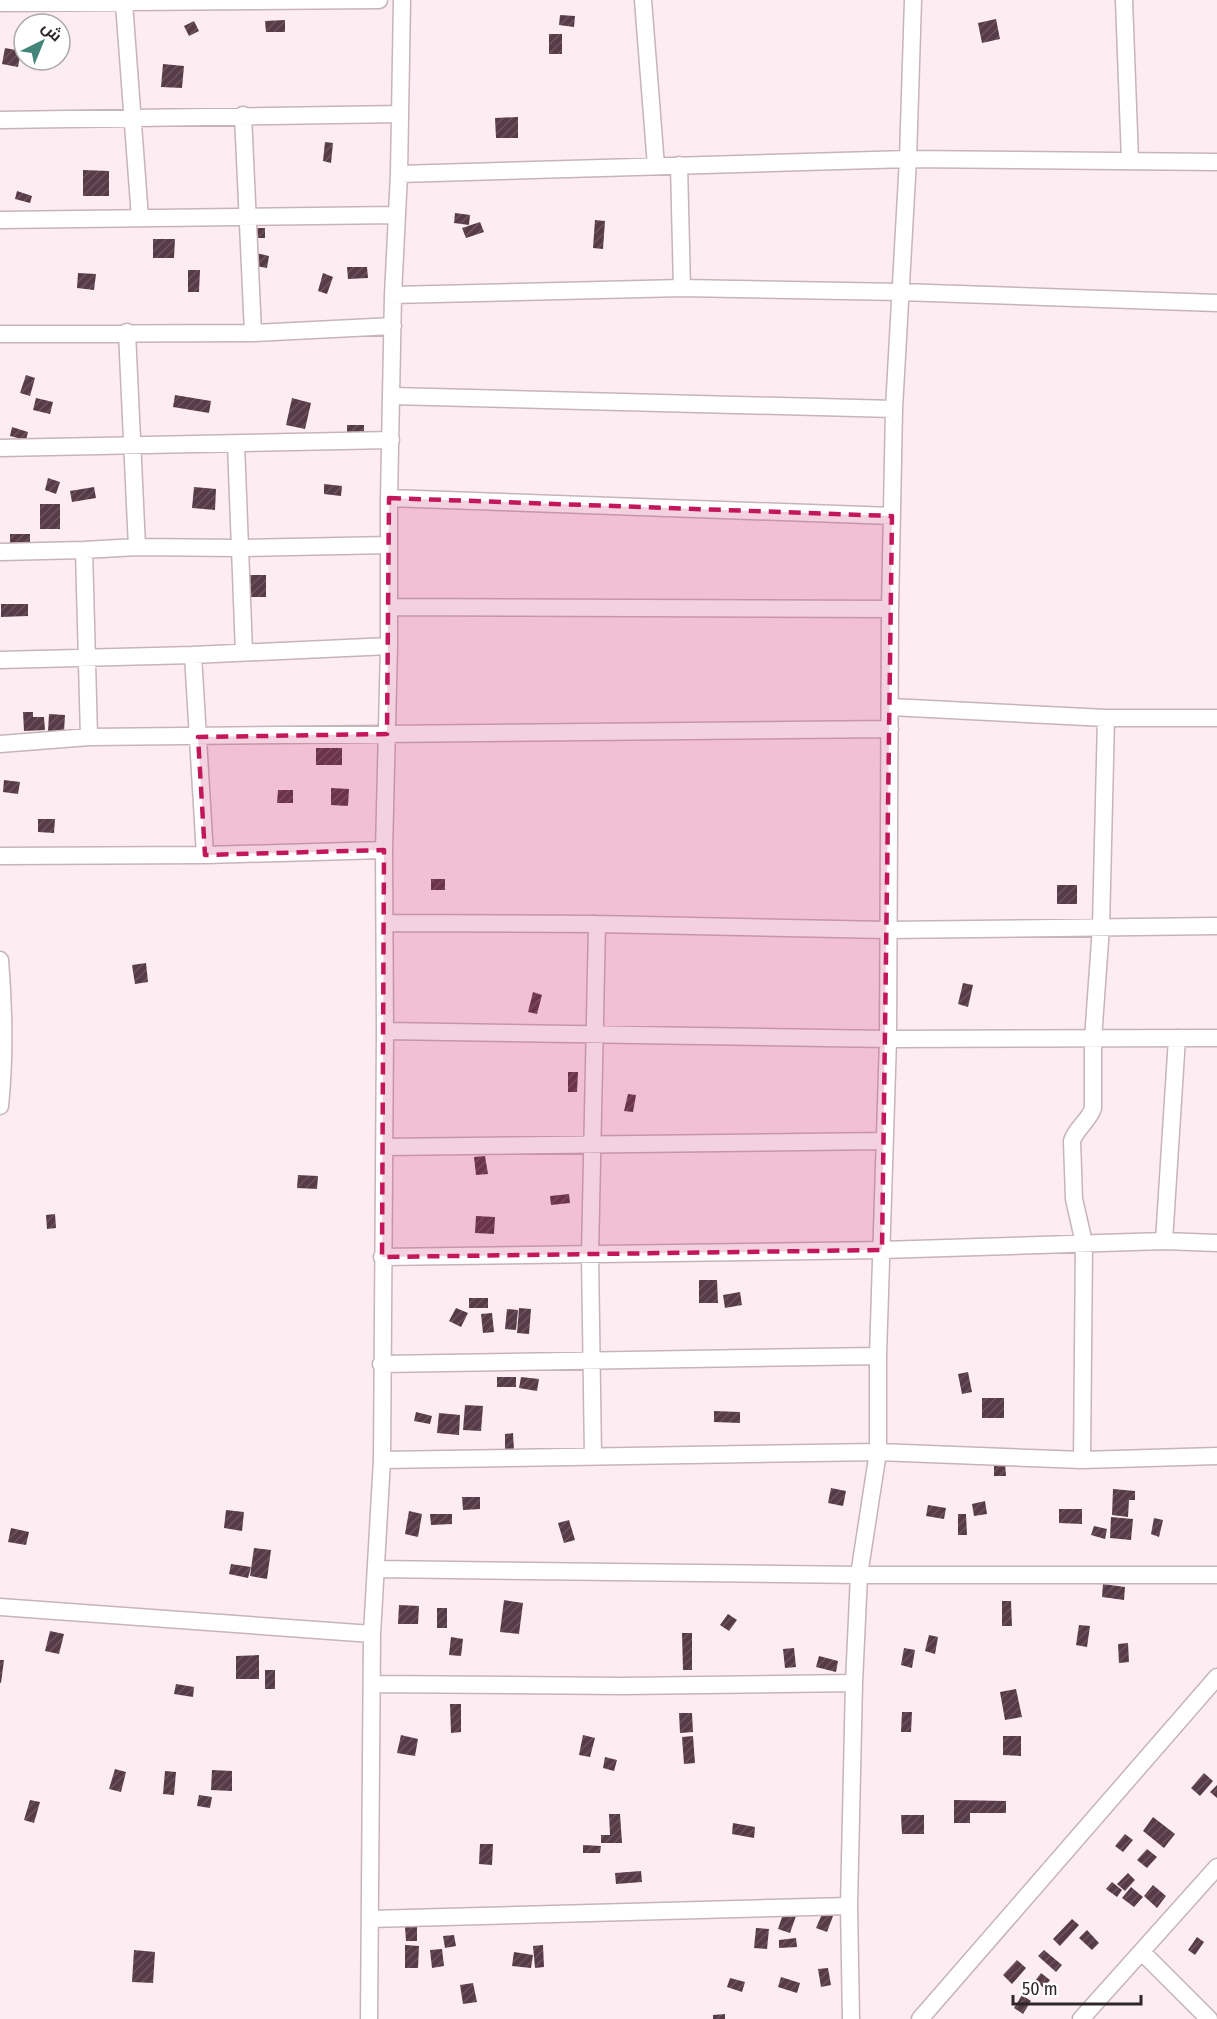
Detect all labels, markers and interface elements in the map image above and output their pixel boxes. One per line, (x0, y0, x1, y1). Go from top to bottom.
north arrow (12, 12, 72, 72)
text: ش (38, 17, 66, 45)
scale bar (1013, 1968, 1140, 2006)
text: 50 m (1022, 1978, 1058, 2000)

